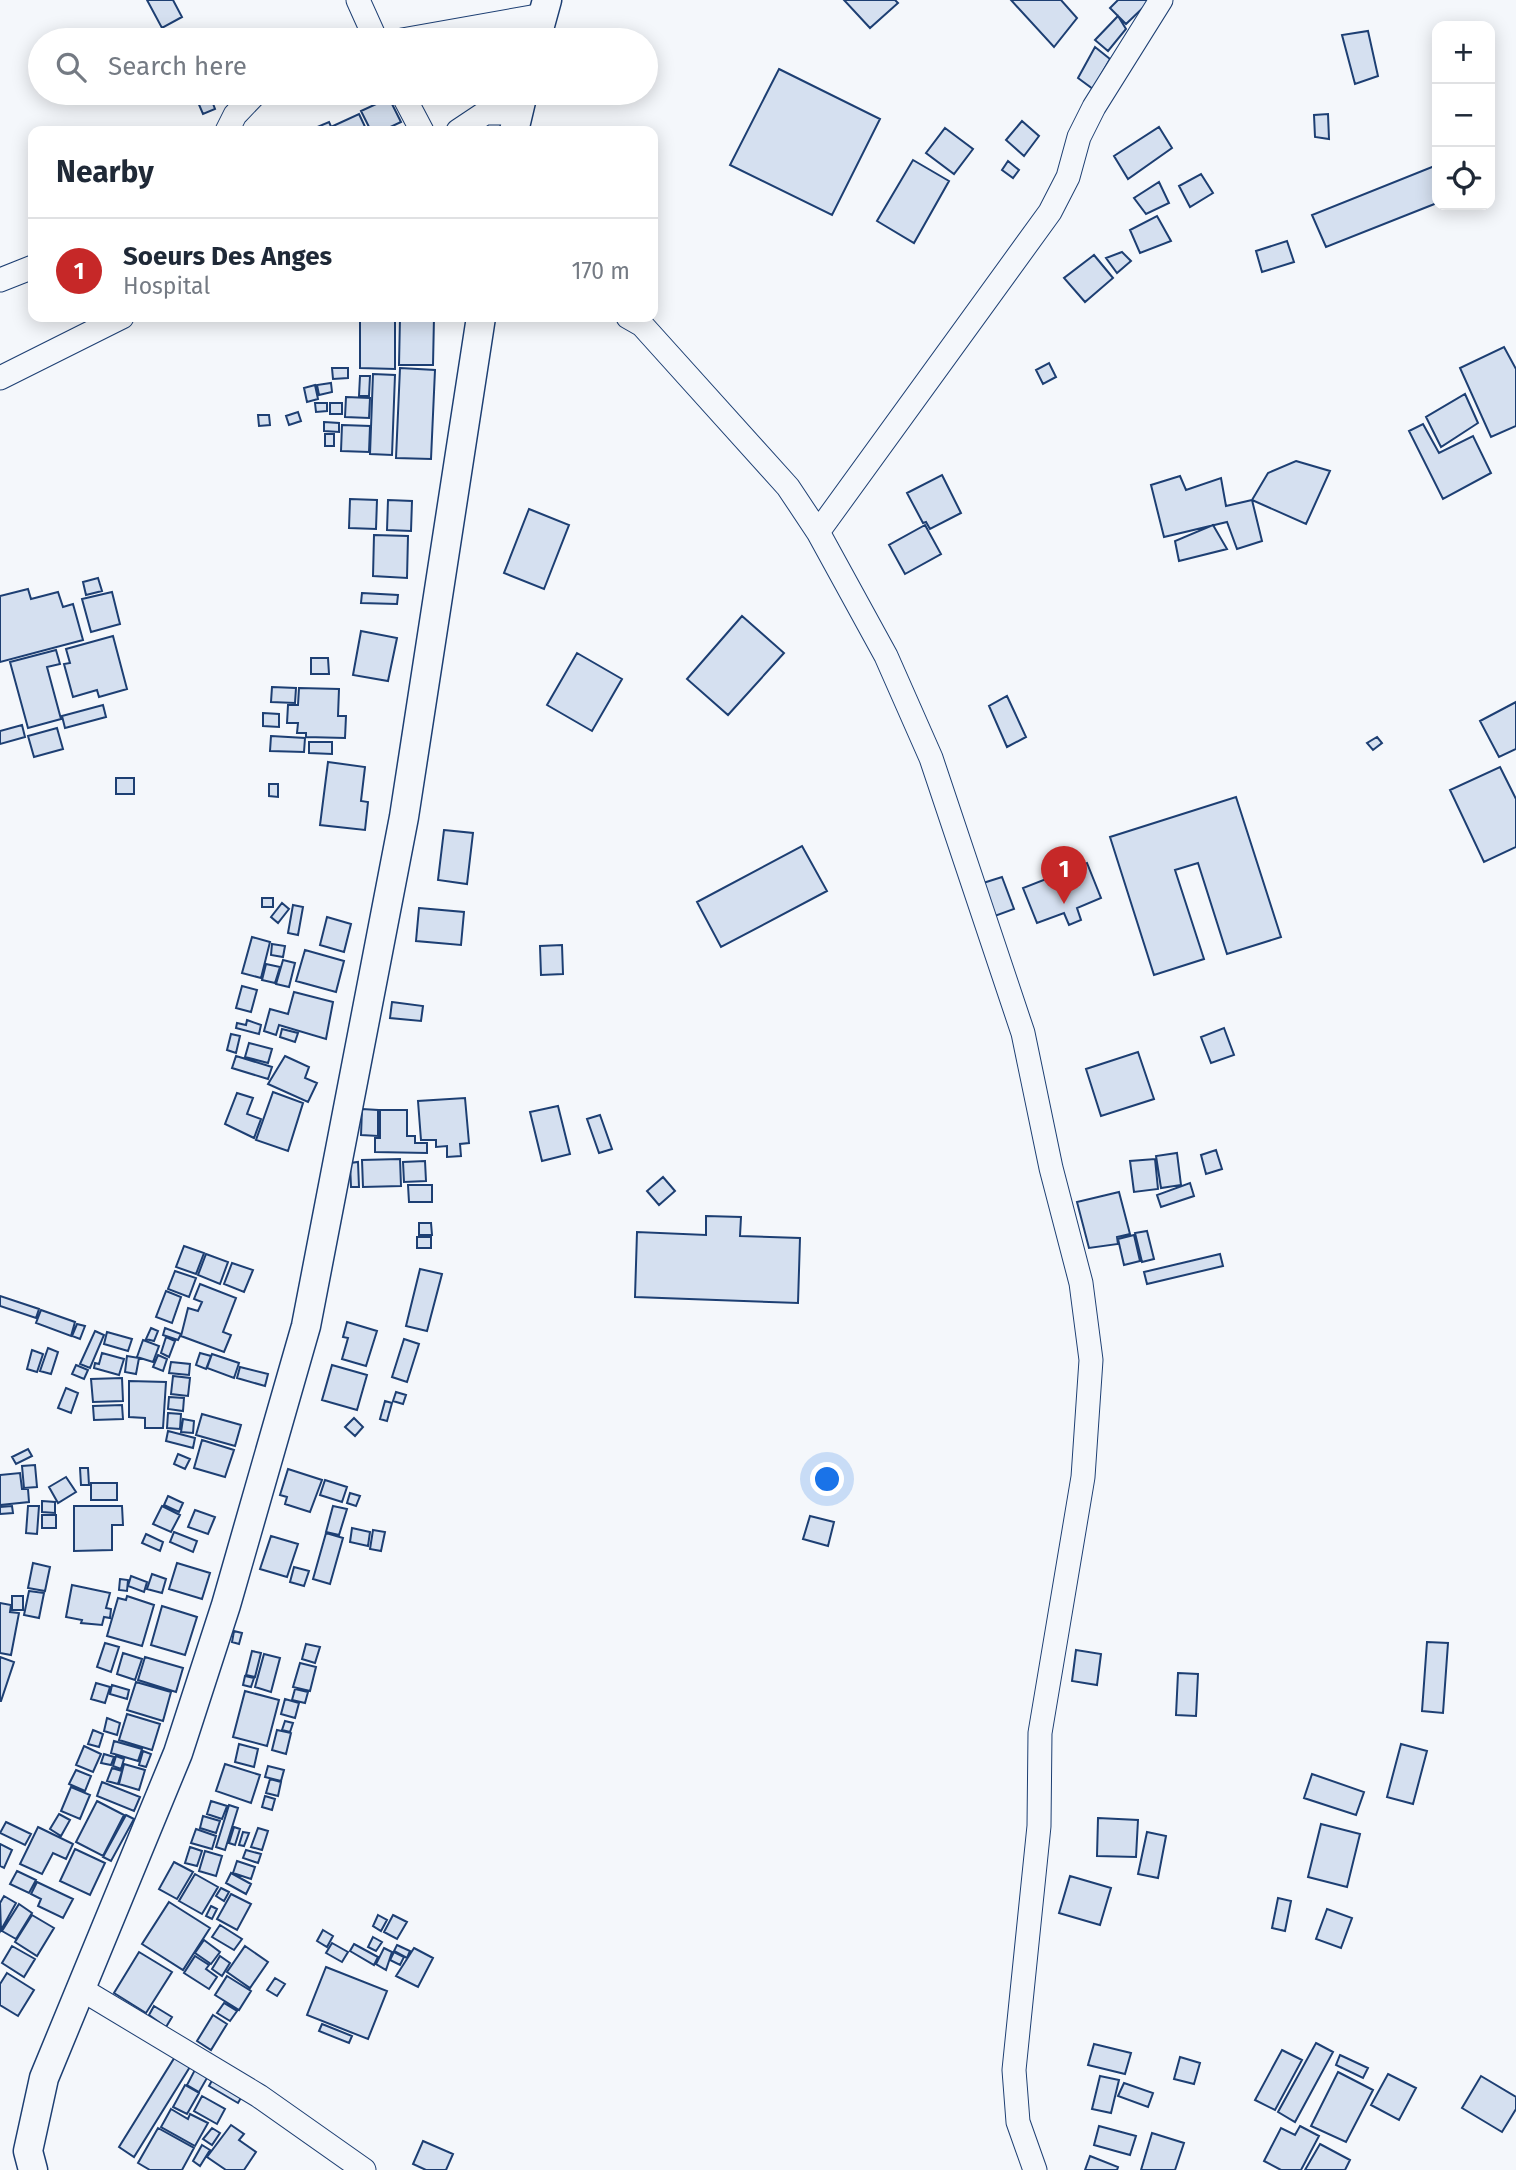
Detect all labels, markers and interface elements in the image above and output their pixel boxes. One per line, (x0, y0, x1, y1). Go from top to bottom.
map controls (1432, 21, 1495, 210)
button: + (1432, 21, 1495, 84)
search box (28, 28, 658, 105)
icon: search (52, 48, 90, 86)
text: Search here (108, 51, 247, 82)
button: − (1432, 84, 1495, 147)
button: locate (1432, 147, 1495, 210)
text: Nearby (56, 154, 154, 190)
text: Soeurs Des Anges (123, 241, 332, 272)
text: 1 (74, 257, 84, 285)
text: 170 m (571, 257, 630, 285)
text: Hospital (123, 272, 210, 300)
pin: 1 (1041, 846, 1087, 904)
your location (810, 1462, 844, 1496)

